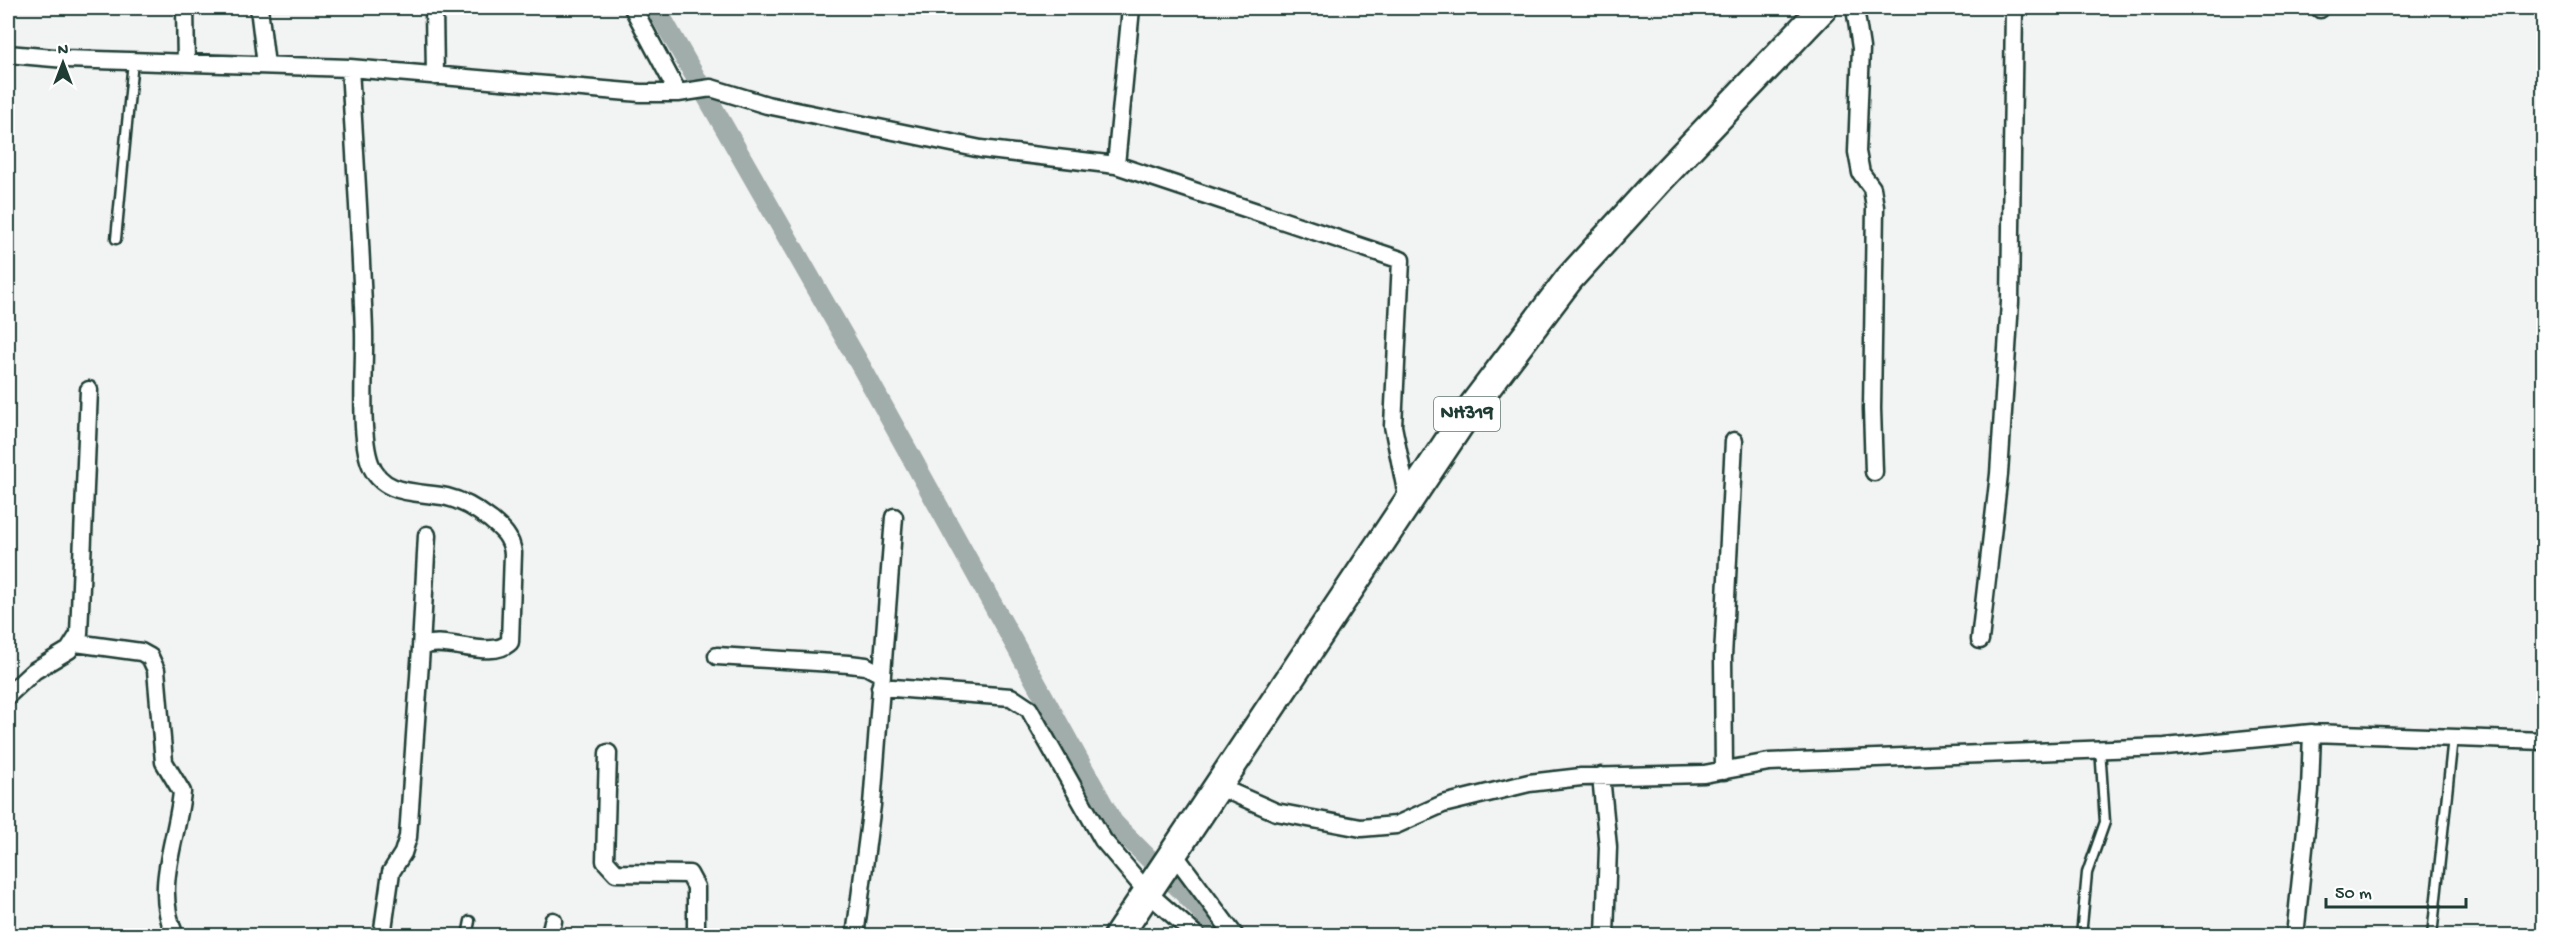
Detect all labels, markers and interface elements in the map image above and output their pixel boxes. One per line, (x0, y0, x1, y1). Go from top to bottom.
north arrow (33, 33, 93, 93)
text: N (58, 42, 69, 61)
road number: NH319 (1434, 397, 1500, 431)
scale bar (2326, 871, 2466, 909)
text: 50 m (2335, 884, 2372, 905)

